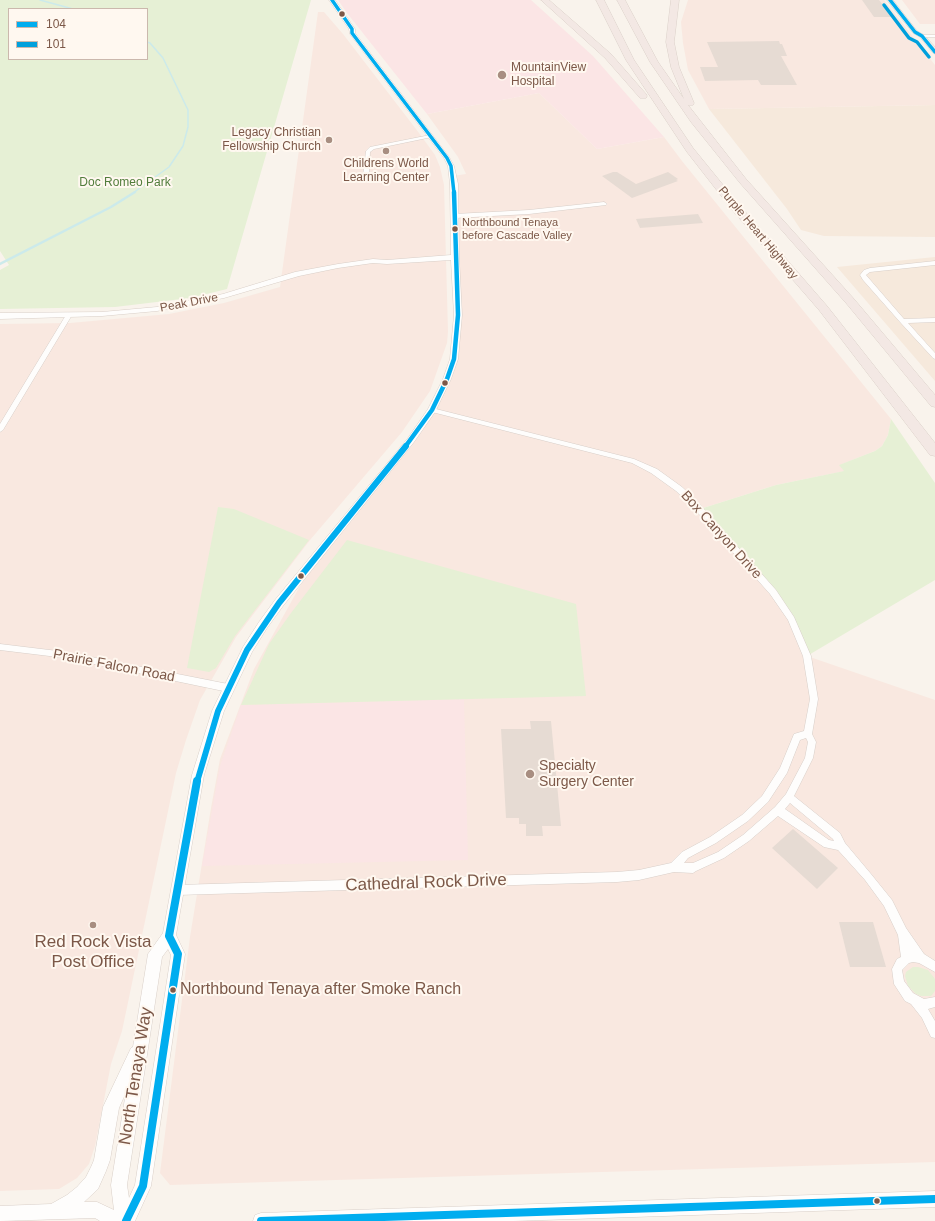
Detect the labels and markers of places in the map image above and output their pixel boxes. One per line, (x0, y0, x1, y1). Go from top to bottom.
unlabelled marker (337, 9, 347, 19)
place label: MountainView Hospital (511, 61, 586, 89)
marker: MountainView Hospital (496, 69, 508, 81)
place label: Legacy Christian Fellowship Church (222, 126, 321, 154)
marker: Legacy Christian Fellowship Church (324, 135, 334, 145)
marker: Childrens World Learning Center (381, 146, 391, 156)
place label: Childrens World Learning Center (343, 157, 429, 185)
place label: Northbound Tenaya before Cascade Valley (462, 216, 572, 242)
marker: Northbound Tenaya before Cascade Valley (450, 224, 460, 234)
unlabelled marker (440, 378, 450, 388)
unlabelled marker (296, 571, 306, 581)
place label: Specialty Surgery Center (539, 758, 634, 790)
marker: Specialty Surgery Center (524, 768, 536, 780)
marker: Red Rock Vista Post Office (88, 920, 98, 930)
place label: Red Rock Vista Post Office (35, 932, 151, 972)
place label: Northbound Tenaya after Smoke Ranch (180, 980, 461, 1000)
marker: Northbound Tenaya after Smoke Ranch (168, 985, 178, 995)
unlabelled marker (872, 1196, 882, 1206)

